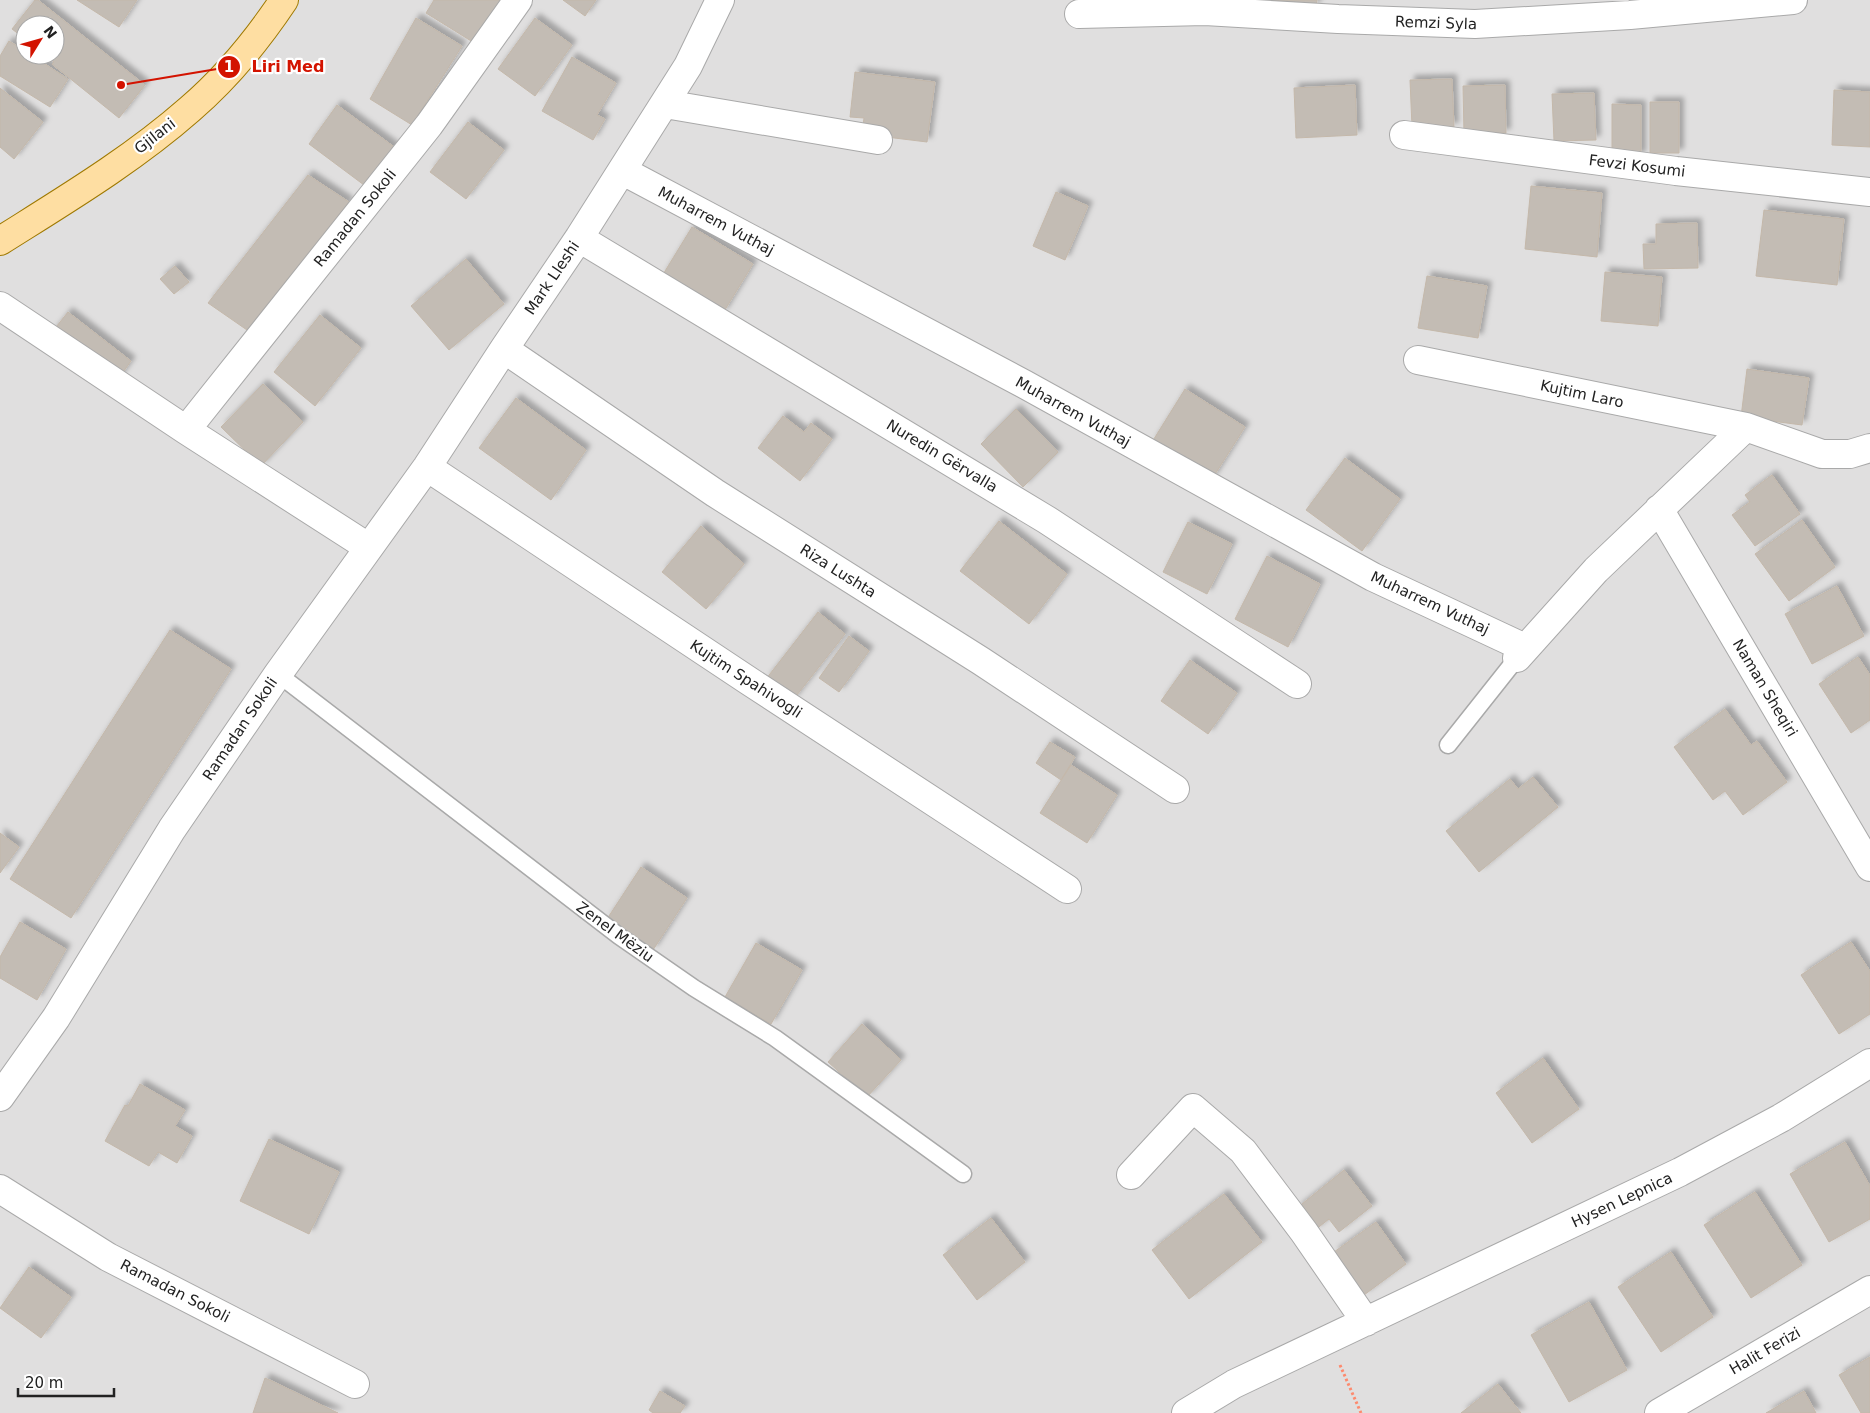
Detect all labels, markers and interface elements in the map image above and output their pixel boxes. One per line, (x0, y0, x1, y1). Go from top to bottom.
street label: Remzi Syla (1395, 13, 1477, 33)
north arrow (15, 15, 65, 65)
text: N (40, 23, 60, 42)
callout: Liri Med (216, 51, 334, 82)
text: Liri Med (252, 57, 324, 76)
text: 1 (224, 58, 234, 76)
street label: Gjilani (131, 114, 179, 158)
street label: Fevzi Kosumi (1588, 151, 1686, 181)
street label: Ramadan Sokoli (310, 166, 400, 270)
street label: Muharrem Vuthaj (655, 183, 777, 259)
street label: Mark Lleshi (521, 238, 583, 318)
street label: Muharrem Vuthaj (1012, 373, 1134, 451)
street label: Kujtim Laro (1539, 376, 1625, 412)
street label: Nuredin Gërvalla (883, 416, 1001, 496)
street label: Riza Lushta (797, 540, 879, 602)
street label: Muharrem Vuthaj (1368, 568, 1492, 638)
street label: Kujtim Spahivogli (687, 636, 805, 722)
street label: Naman Sheqiri (1729, 636, 1801, 740)
street label: Ramadan Sokoli (199, 674, 281, 784)
street label: Zenel Mëziu (573, 898, 657, 966)
street label: Hysen Lepnica (1569, 1169, 1675, 1231)
street label: Ramadan Sokoli (117, 1256, 233, 1326)
street label: Halit Ferizi (1726, 1323, 1804, 1379)
scale bar (18, 1366, 114, 1398)
text: 20 m (25, 1374, 63, 1392)

